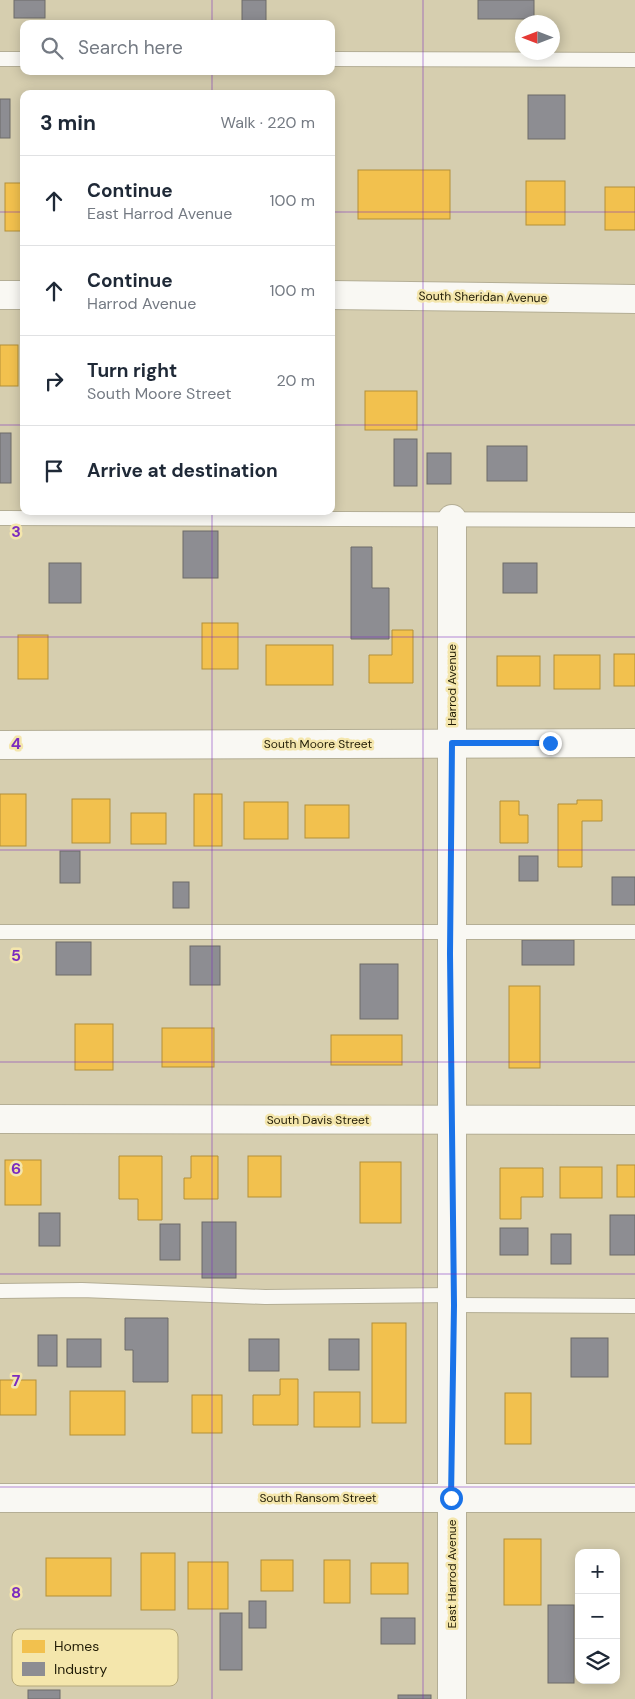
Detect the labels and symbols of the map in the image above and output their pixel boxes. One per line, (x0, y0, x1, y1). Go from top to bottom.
north arrow (515, 15, 560, 60)
street label: South Sheridan Avenue (419, 288, 548, 306)
text: 3 (11, 521, 21, 542)
street label: Harrod Avenue (444, 644, 460, 726)
route end (539, 732, 562, 755)
text: 4 (11, 733, 21, 754)
street label: South Moore Street (264, 736, 372, 752)
text: 5 (11, 945, 21, 966)
street label: South Davis Street (267, 1112, 370, 1128)
text: 6 (11, 1158, 21, 1179)
text: 7 (12, 1370, 21, 1391)
route start (440, 1487, 463, 1510)
street label: South Ransom Street (259, 1490, 377, 1506)
street label: East Harrod Avenue (444, 1519, 460, 1628)
text: 8 (11, 1582, 21, 1603)
legend (12, 1629, 178, 1686)
text: Homes (54, 1637, 99, 1655)
text: Industry (54, 1660, 107, 1678)

